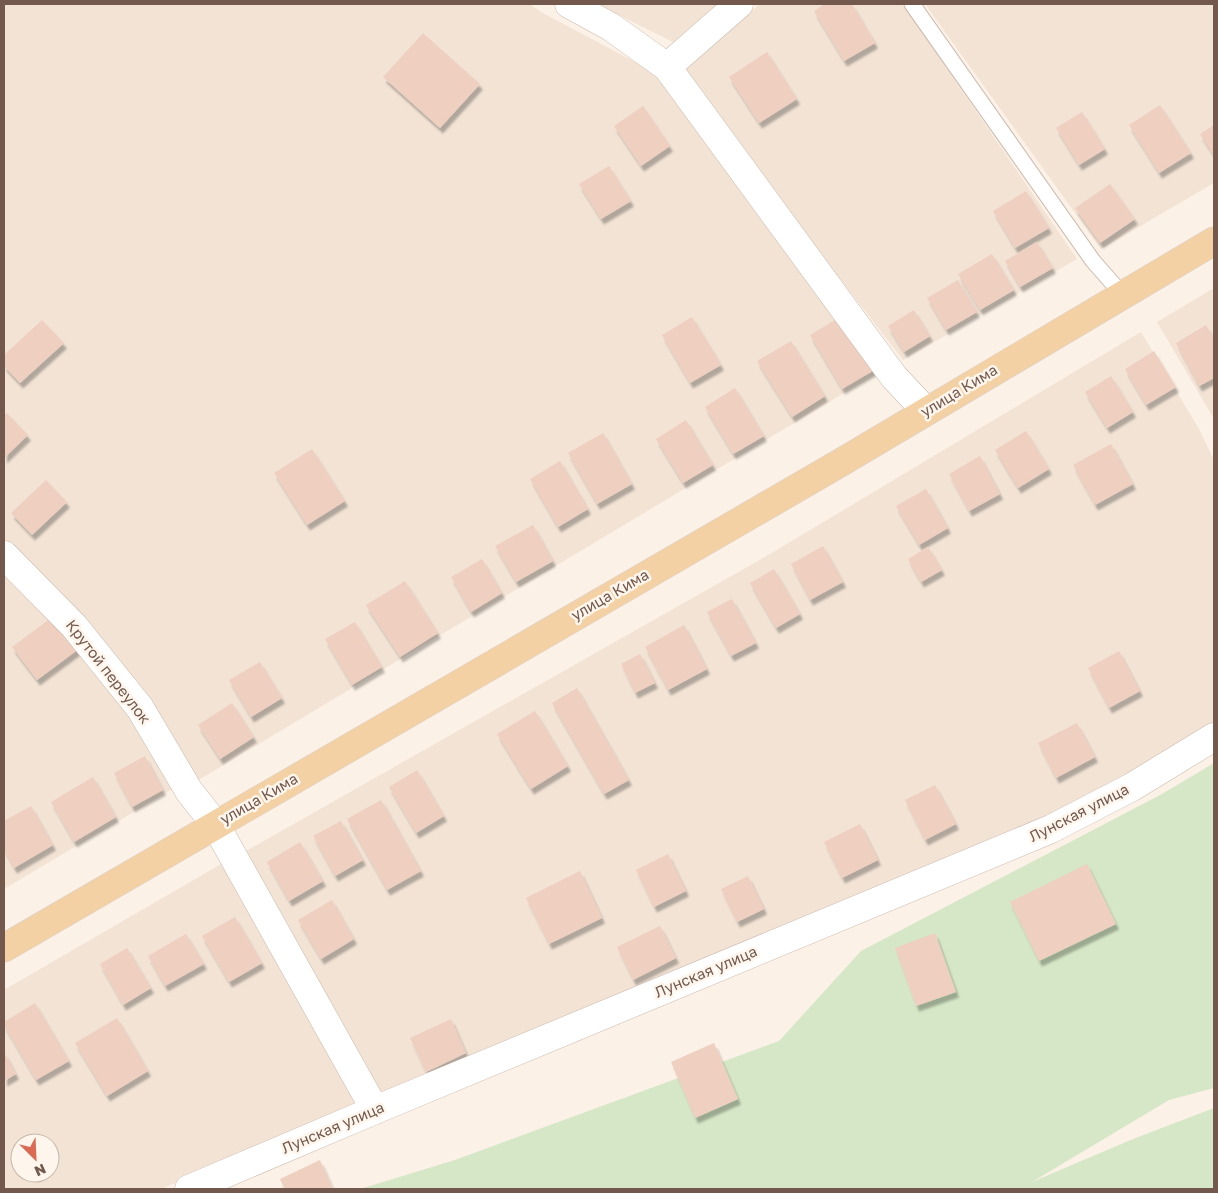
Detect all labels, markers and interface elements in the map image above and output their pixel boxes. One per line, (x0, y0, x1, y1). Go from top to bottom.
street label: улица Кима (917, 360, 1000, 420)
street label: улица Кима (567, 565, 652, 624)
street label: Крутой переулок (63, 616, 155, 727)
street label: улица Кима (216, 769, 301, 828)
street label: Лунская улица (1026, 779, 1131, 845)
street label: Лунская улица (652, 941, 760, 1001)
street label: Лунская улица (279, 1097, 387, 1157)
north arrow (10, 1133, 60, 1183)
text: N (32, 1160, 49, 1180)

